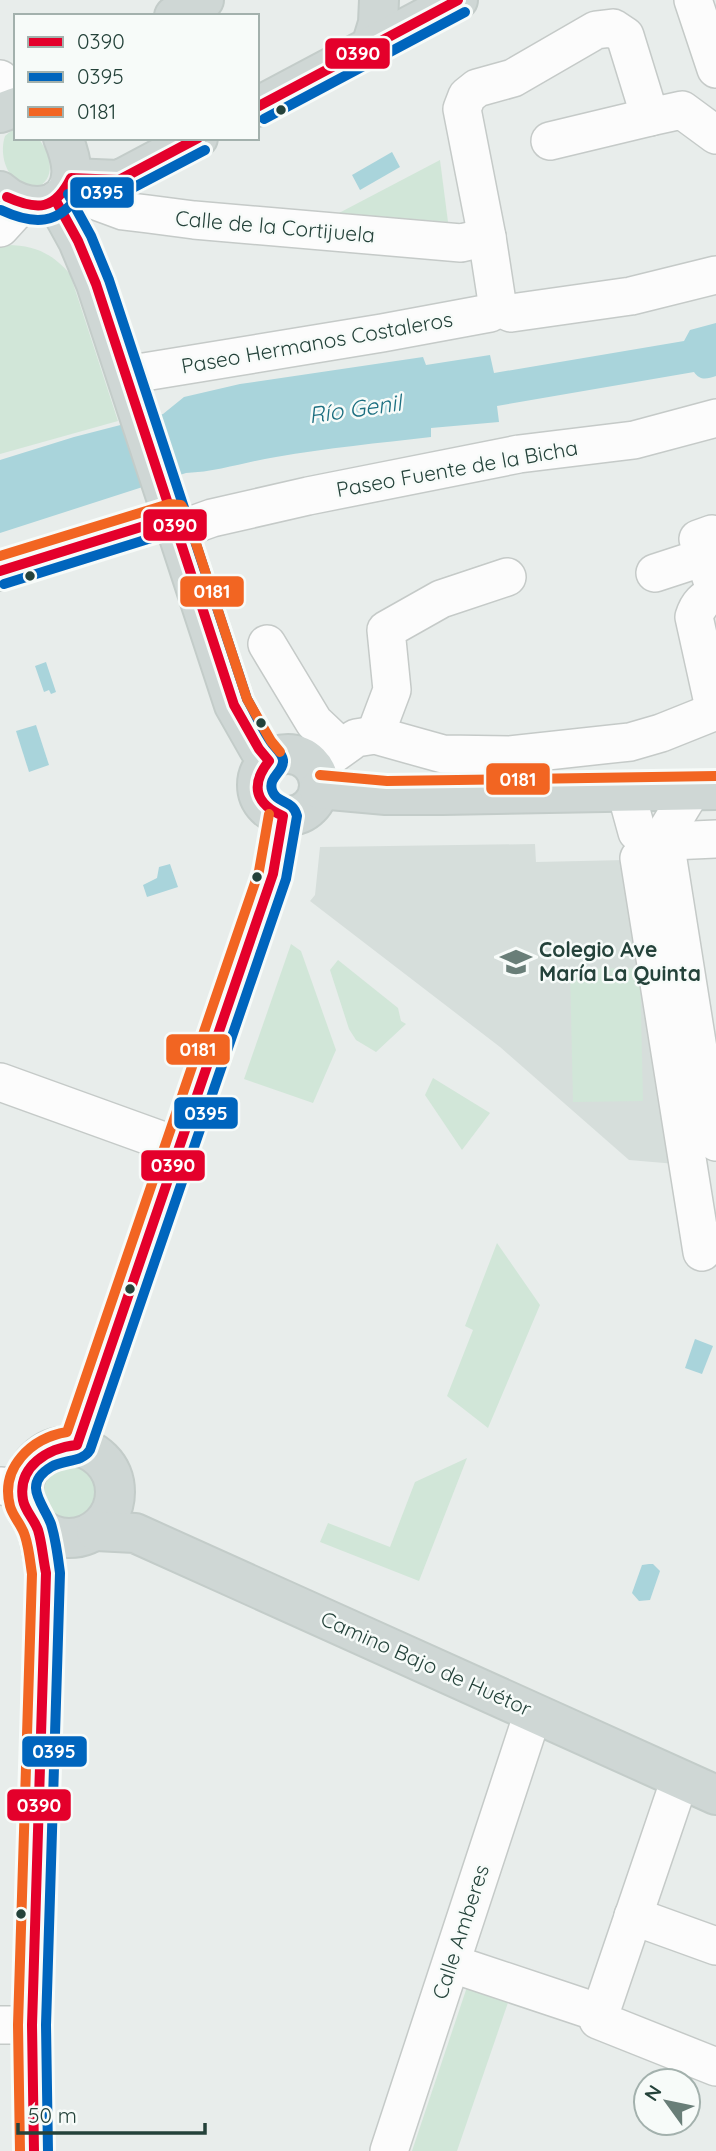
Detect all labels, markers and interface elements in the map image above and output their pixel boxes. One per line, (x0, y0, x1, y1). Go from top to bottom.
legend (14, 14, 259, 140)
text: 0390 (77, 28, 125, 54)
line badge: 0390 (324, 37, 391, 70)
text: 0390 (336, 41, 380, 65)
text: 0395 (77, 63, 124, 89)
text: 0181 (77, 98, 116, 124)
unlabelled marker (274, 103, 288, 117)
line badge: 0395 (69, 176, 135, 209)
text: 0395 (80, 180, 124, 204)
street label: Calle de la Cortijuela (174, 204, 376, 248)
street label: Paseo Hermanos Costaleros (179, 305, 455, 379)
water label: Río Genil (307, 387, 406, 429)
street label: Paseo Fuente de la Bicha (334, 434, 580, 502)
line badge: 0390 (142, 508, 208, 542)
text: 0390 (153, 513, 197, 537)
unlabelled marker (23, 569, 37, 583)
line badge: 0181 (179, 575, 245, 608)
text: 0181 (194, 579, 230, 603)
unlabelled marker (254, 716, 268, 730)
line badge: 0181 (485, 762, 551, 796)
text: 0181 (500, 767, 536, 791)
unlabelled marker (250, 870, 264, 884)
place label: Colegio Ave María La Quinta (539, 936, 701, 986)
school or university icon: Colegio Ave María La Quinta (499, 945, 533, 979)
line badge: 0181 (165, 1033, 231, 1066)
text: 0181 (180, 1037, 216, 1061)
line badge: 0395 (173, 1096, 239, 1130)
text: 0395 (184, 1101, 228, 1125)
line badge: 0390 (140, 1149, 206, 1182)
text: 0390 (151, 1153, 195, 1177)
unlabelled marker (123, 1282, 137, 1296)
street label: Camino Bajo de Huétor (317, 1605, 536, 1721)
line badge: 0395 (21, 1735, 88, 1768)
text: 0395 (32, 1739, 76, 1763)
line badge: 0390 (6, 1788, 72, 1822)
text: 0390 (17, 1793, 61, 1817)
street label: Calle Amberes (426, 1861, 494, 2002)
unlabelled marker (14, 1907, 28, 1921)
north arrow (632, 2067, 702, 2137)
text: N (639, 2080, 667, 2105)
scale bar (18, 2092, 205, 2136)
text: 50 m (28, 2102, 77, 2128)

